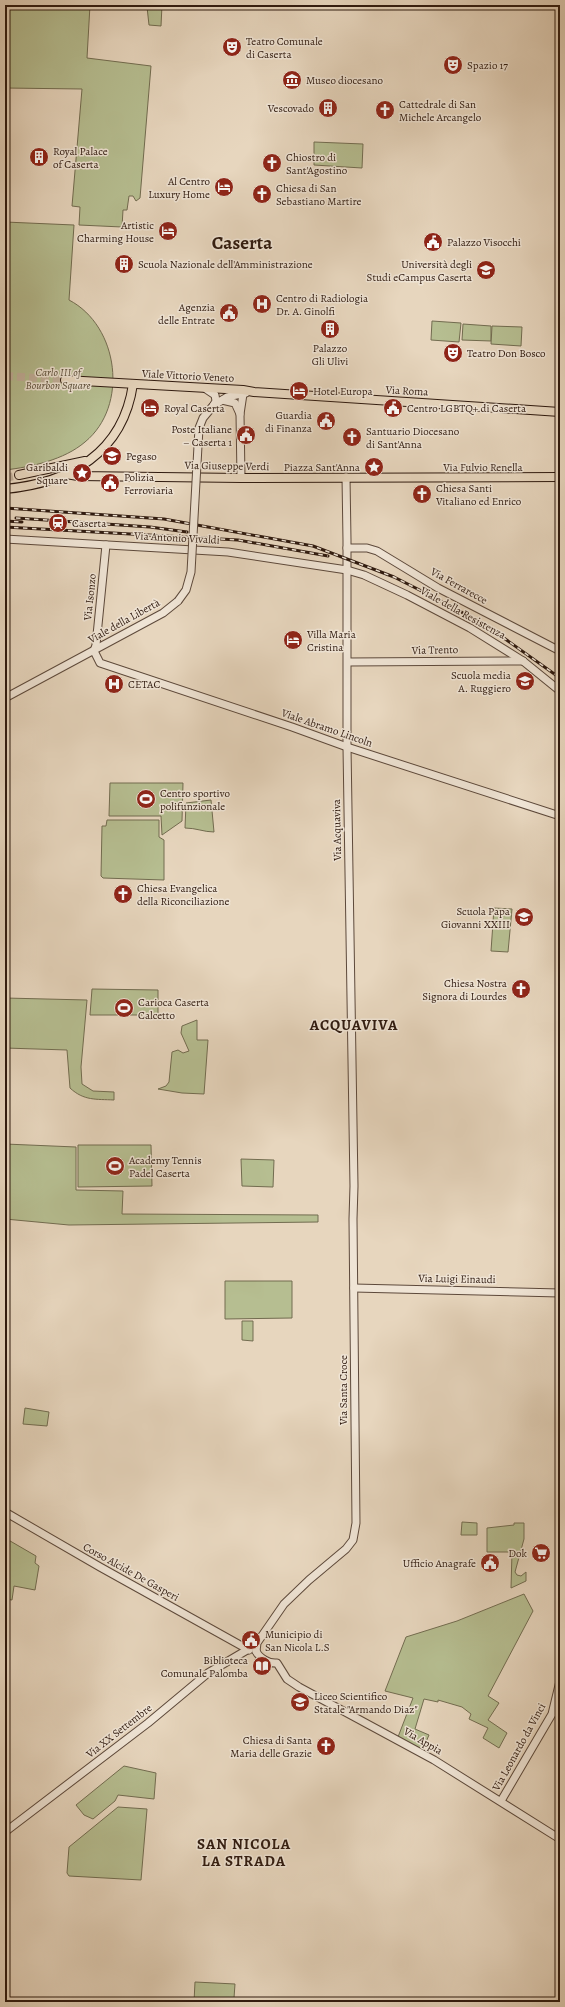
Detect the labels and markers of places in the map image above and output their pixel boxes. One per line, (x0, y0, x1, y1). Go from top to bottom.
place label: Teatro Comunale di Caserta (246, 34, 323, 62)
theatre icon: Teatro Comunale di Caserta (221, 36, 243, 58)
theatre icon: Spazio 17 (442, 54, 464, 76)
place label: Spazio 17 (467, 58, 508, 73)
museum icon: Museo diocesano (281, 69, 303, 91)
place label: Museo diocesano (306, 73, 384, 88)
building icon: Vescovado (317, 97, 339, 119)
place label: Cattedrale di San Michele Arcangelo (399, 97, 482, 125)
church icon: Cattedrale di San Michele Arcangelo (374, 99, 396, 121)
place label: Vescovado (267, 101, 315, 116)
place label: Royal Palace of Caserta (53, 144, 108, 172)
building icon: Royal Palace of Caserta (28, 146, 50, 168)
place label: Chiostro di Sant'Agostino (286, 150, 348, 178)
church icon: Chiostro di Sant'Agostino (261, 152, 283, 174)
place label: Al Centro Luxury Home (148, 174, 211, 202)
hotel icon: Al Centro Luxury Home (213, 176, 235, 198)
place label: Chiesa di San Sebastiano Martire (276, 181, 362, 209)
church icon: Chiesa di San Sebastiano Martire (251, 183, 273, 205)
place label: Artistic Charming House (77, 218, 154, 246)
hotel icon: Artistic Charming House (157, 220, 179, 242)
public building icon: Palazzo Visocchi (422, 231, 444, 253)
place label: Palazzo Visocchi (447, 235, 521, 250)
building icon: Scuola Nazionale dell'Amministrazione (113, 253, 135, 275)
place label: Scuola Nazionale dell'Amministrazione (138, 257, 313, 272)
place label: Università degli Studi eCampus Caserta (367, 257, 473, 285)
school or university icon: Università degli Studi eCampus Caserta (475, 259, 497, 281)
place label: Centro di Radiologia Dr. A. Ginolfi (276, 291, 369, 319)
hospital icon: Centro di Radiologia Dr. A. Ginolfi (251, 293, 273, 315)
place label: Agenzia delle Entrate (158, 300, 216, 328)
public building icon: Agenzia delle Entrate (218, 302, 240, 324)
building icon: Palazzo Gli Ulivi (319, 318, 341, 340)
place label: Palazzo Gli Ulivi (312, 341, 348, 369)
theatre icon: Teatro Don Bosco (442, 342, 464, 364)
place label: Teatro Don Bosco (467, 346, 546, 361)
hotel icon: Hotel Europa (288, 380, 310, 402)
place label: Hotel Europa (313, 384, 374, 399)
hotel icon: Royal Caserta (139, 397, 161, 419)
public building icon: Centro LGBTQ+ di Caserta (382, 397, 404, 419)
place label: Royal Caserta (164, 401, 226, 416)
place label: Centro LGBTQ+ di Caserta (407, 401, 527, 416)
place label: Guardia di Finanza (265, 408, 313, 436)
public building icon: Guardia di Finanza (315, 410, 337, 432)
place label: Poste Italiane – Caserta 1 (171, 422, 232, 450)
public building icon: Poste Italiane – Caserta 1 (235, 424, 257, 446)
place label: Santuario Diocesano di Sant'Anna (366, 424, 460, 452)
church icon: Santuario Diocesano di Sant'Anna (341, 426, 363, 448)
school or university icon: Pegaso (101, 445, 123, 467)
place label: Pegaso (126, 449, 157, 464)
place icon: Piazza Sant'Anna (363, 456, 385, 478)
place label: Garibaldi Square (26, 460, 68, 488)
place label: Piazza Sant'Anna (284, 460, 361, 475)
place icon: Garibaldi Square (71, 462, 93, 484)
place label: Polizia Ferroviaria (124, 470, 174, 498)
public building icon: Polizia Ferroviaria (99, 472, 121, 494)
place label: Chiesa Santi Vitaliano ed Enrico (435, 481, 522, 509)
church icon: Chiesa Santi Vitaliano ed Enrico (411, 483, 433, 505)
station icon: Caserta (47, 512, 69, 534)
place label: Caserta (72, 516, 107, 531)
place label: Villa Maria Cristina (306, 627, 357, 655)
hotel icon: Villa Maria Cristina (282, 629, 304, 651)
place label: Scuola media A. Ruggiero (451, 668, 512, 696)
school or university icon: Scuola media A. Ruggiero (514, 670, 536, 692)
hospital icon: CETAC (103, 673, 125, 695)
place label: CETAC (128, 677, 160, 692)
place label: Centro sportivo polifunzionale (160, 786, 230, 814)
sports icon: Centro sportivo polifunzionale (135, 788, 157, 810)
place label: Chiesa Evangelica della Riconciliazione (137, 881, 230, 909)
church icon: Chiesa Evangelica della Riconciliazione (112, 883, 134, 905)
place label: Scuola Papa Giovanni XXIII (441, 904, 511, 932)
school or university icon: Scuola Papa Giovanni XXIII (513, 906, 535, 928)
place label: Chiesa Nostra Signora di Lourdes (422, 976, 508, 1004)
church icon: Chiesa Nostra Signora di Lourdes (510, 978, 532, 1000)
place label: Carioca Caserta Calcetto (138, 995, 210, 1023)
sports icon: Carioca Caserta Calcetto (113, 997, 135, 1019)
place label: Academy Tennis Padel Caserta (128, 1153, 202, 1181)
sports icon: Academy Tennis Padel Caserta (104, 1155, 126, 1177)
supermarket icon: Dok (530, 1542, 552, 1564)
place label: Dok (508, 1546, 528, 1561)
public building icon: Ufficio Anagrafe (479, 1552, 501, 1574)
place label: Ufficio Anagrafe (403, 1556, 476, 1571)
place label: Municipio di San Nicola L.S (265, 1627, 330, 1655)
public building icon: Municipio di San Nicola L.S (240, 1629, 262, 1651)
place label: Biblioteca Comunale Palomba (161, 1653, 249, 1681)
library icon: Biblioteca Comunale Palomba (251, 1655, 273, 1677)
place label: Liceo Scientifico Statale "Armando Diaz" (314, 1689, 418, 1717)
school or university icon: Liceo Scientifico Statale "Armando Diaz" (289, 1691, 311, 1713)
place label: Chiesa di Santa Maria delle Grazie (230, 1733, 313, 1761)
church icon: Chiesa di Santa Maria delle Grazie (315, 1735, 337, 1757)

